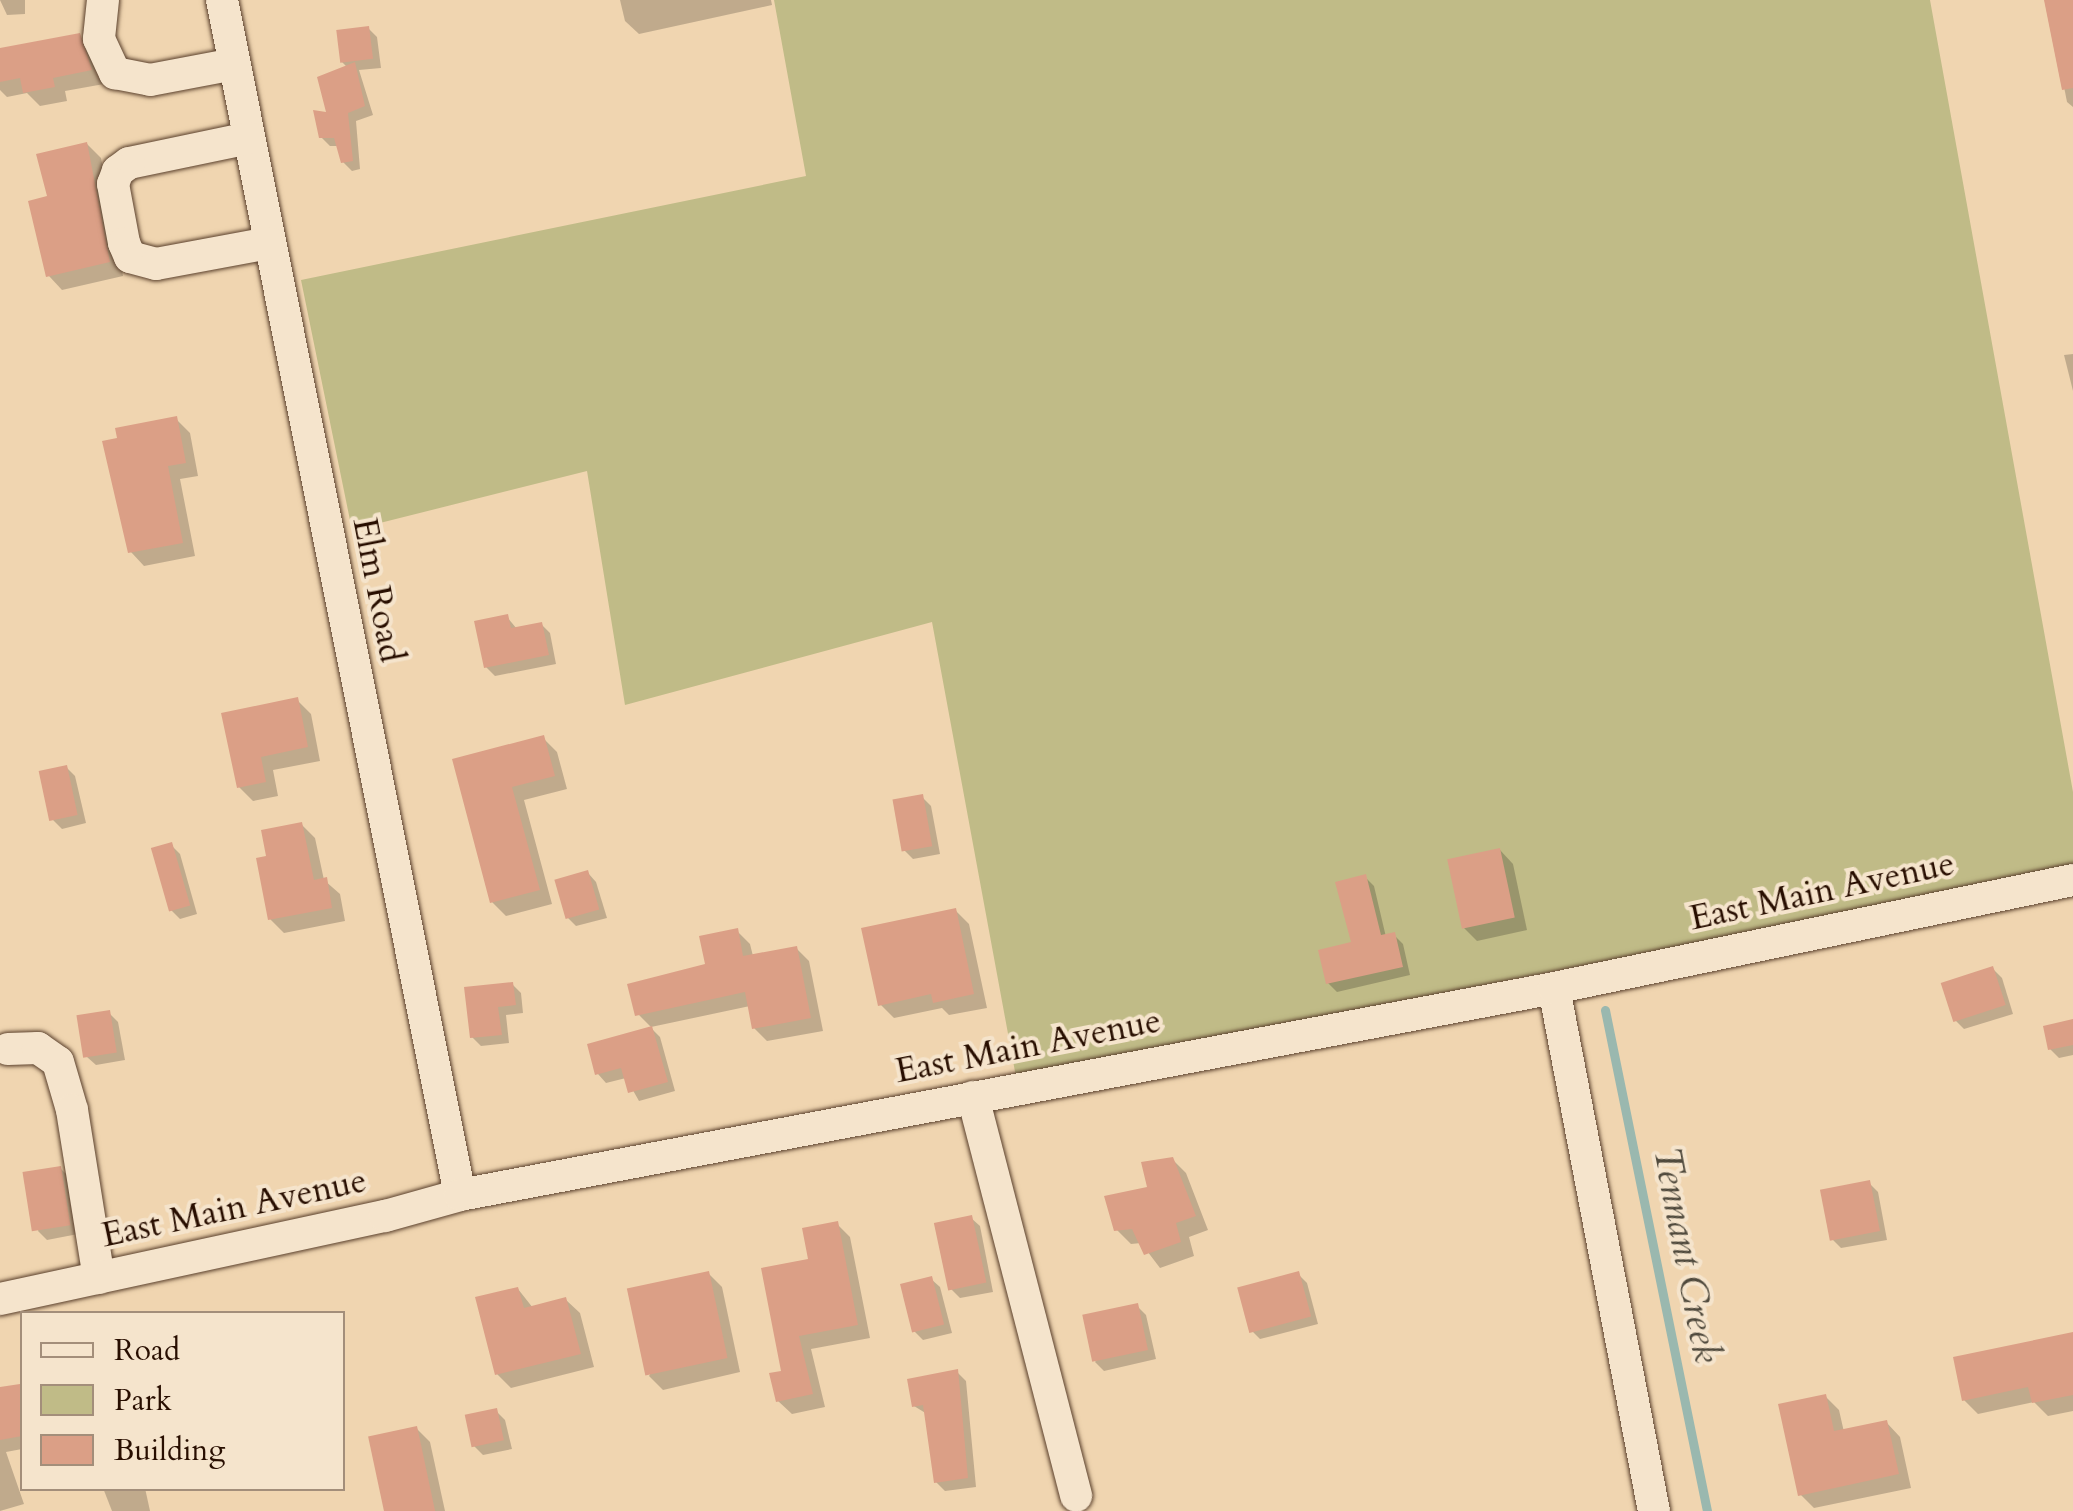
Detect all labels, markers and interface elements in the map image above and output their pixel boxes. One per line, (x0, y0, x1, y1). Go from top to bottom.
street label: Elm Road (343, 514, 413, 666)
street label: East Main Avenue (1686, 842, 1958, 940)
street label: East Main Avenue (892, 1000, 1164, 1092)
water label: Tennant Creek (1643, 1143, 1729, 1367)
street label: East Main Avenue (98, 1159, 370, 1257)
legend (20, 1311, 345, 1491)
text: Road (114, 1330, 180, 1371)
text: Park (114, 1380, 172, 1421)
text: Building (114, 1430, 225, 1471)

